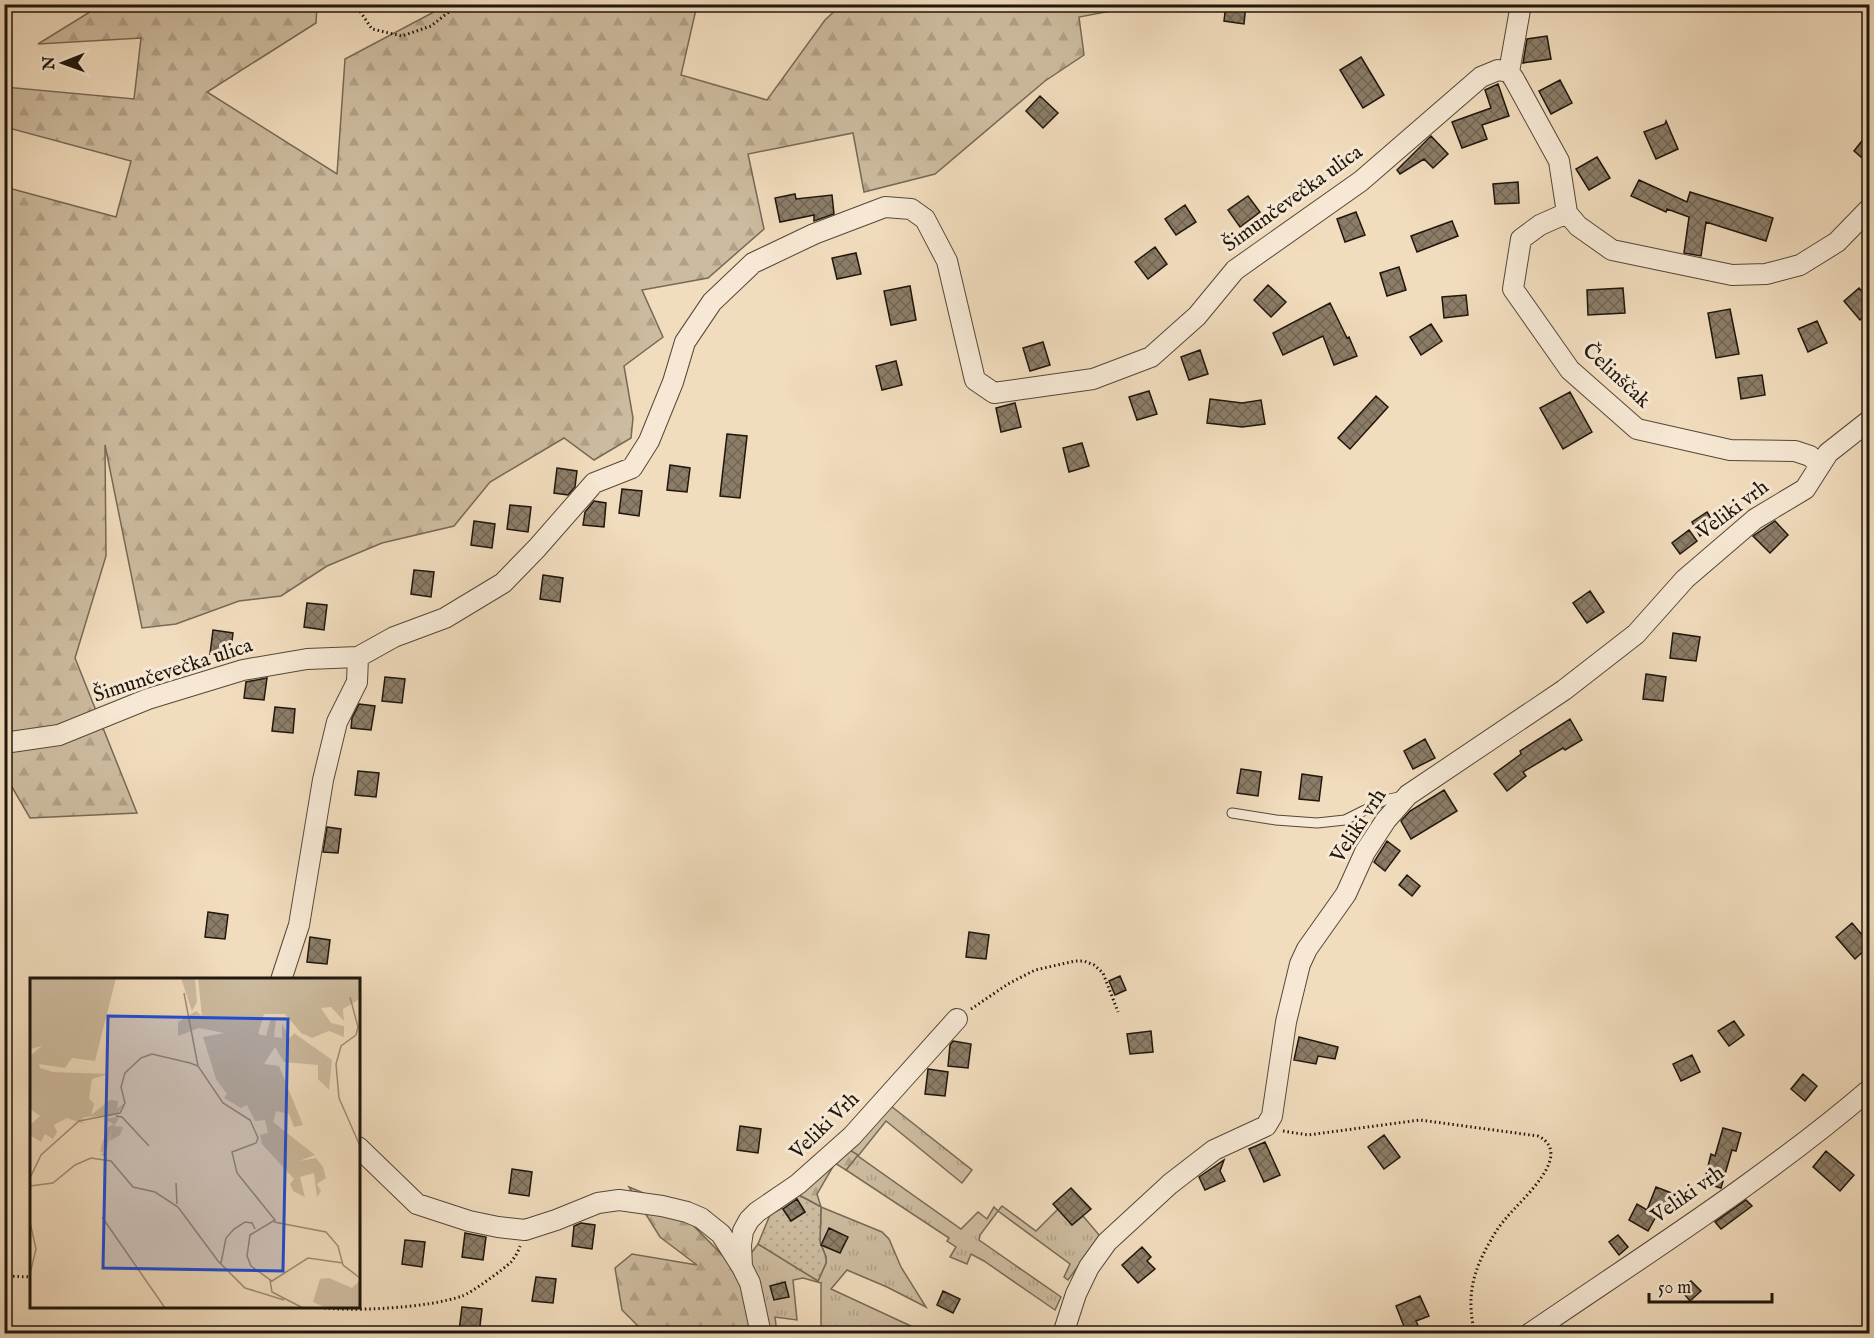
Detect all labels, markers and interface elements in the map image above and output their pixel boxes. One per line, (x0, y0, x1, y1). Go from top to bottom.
north arrow (33, 33, 93, 93)
text: N (40, 56, 60, 71)
street label: Šimunčevečka ulica (1217, 138, 1369, 259)
street label: Čelinščak (1576, 337, 1657, 415)
street label: Veliki vrh (1691, 474, 1774, 546)
street label: Šimunčevečka ulica (89, 631, 257, 710)
street label: Veliki vrh (1324, 784, 1393, 869)
inset map (30, 978, 360, 1308)
street label: Veliki Vrh (784, 1086, 866, 1166)
street label: Veliki vrh (1645, 1160, 1730, 1231)
scale bar (1649, 1266, 1772, 1304)
text: 50 m (1658, 1277, 1691, 1300)

